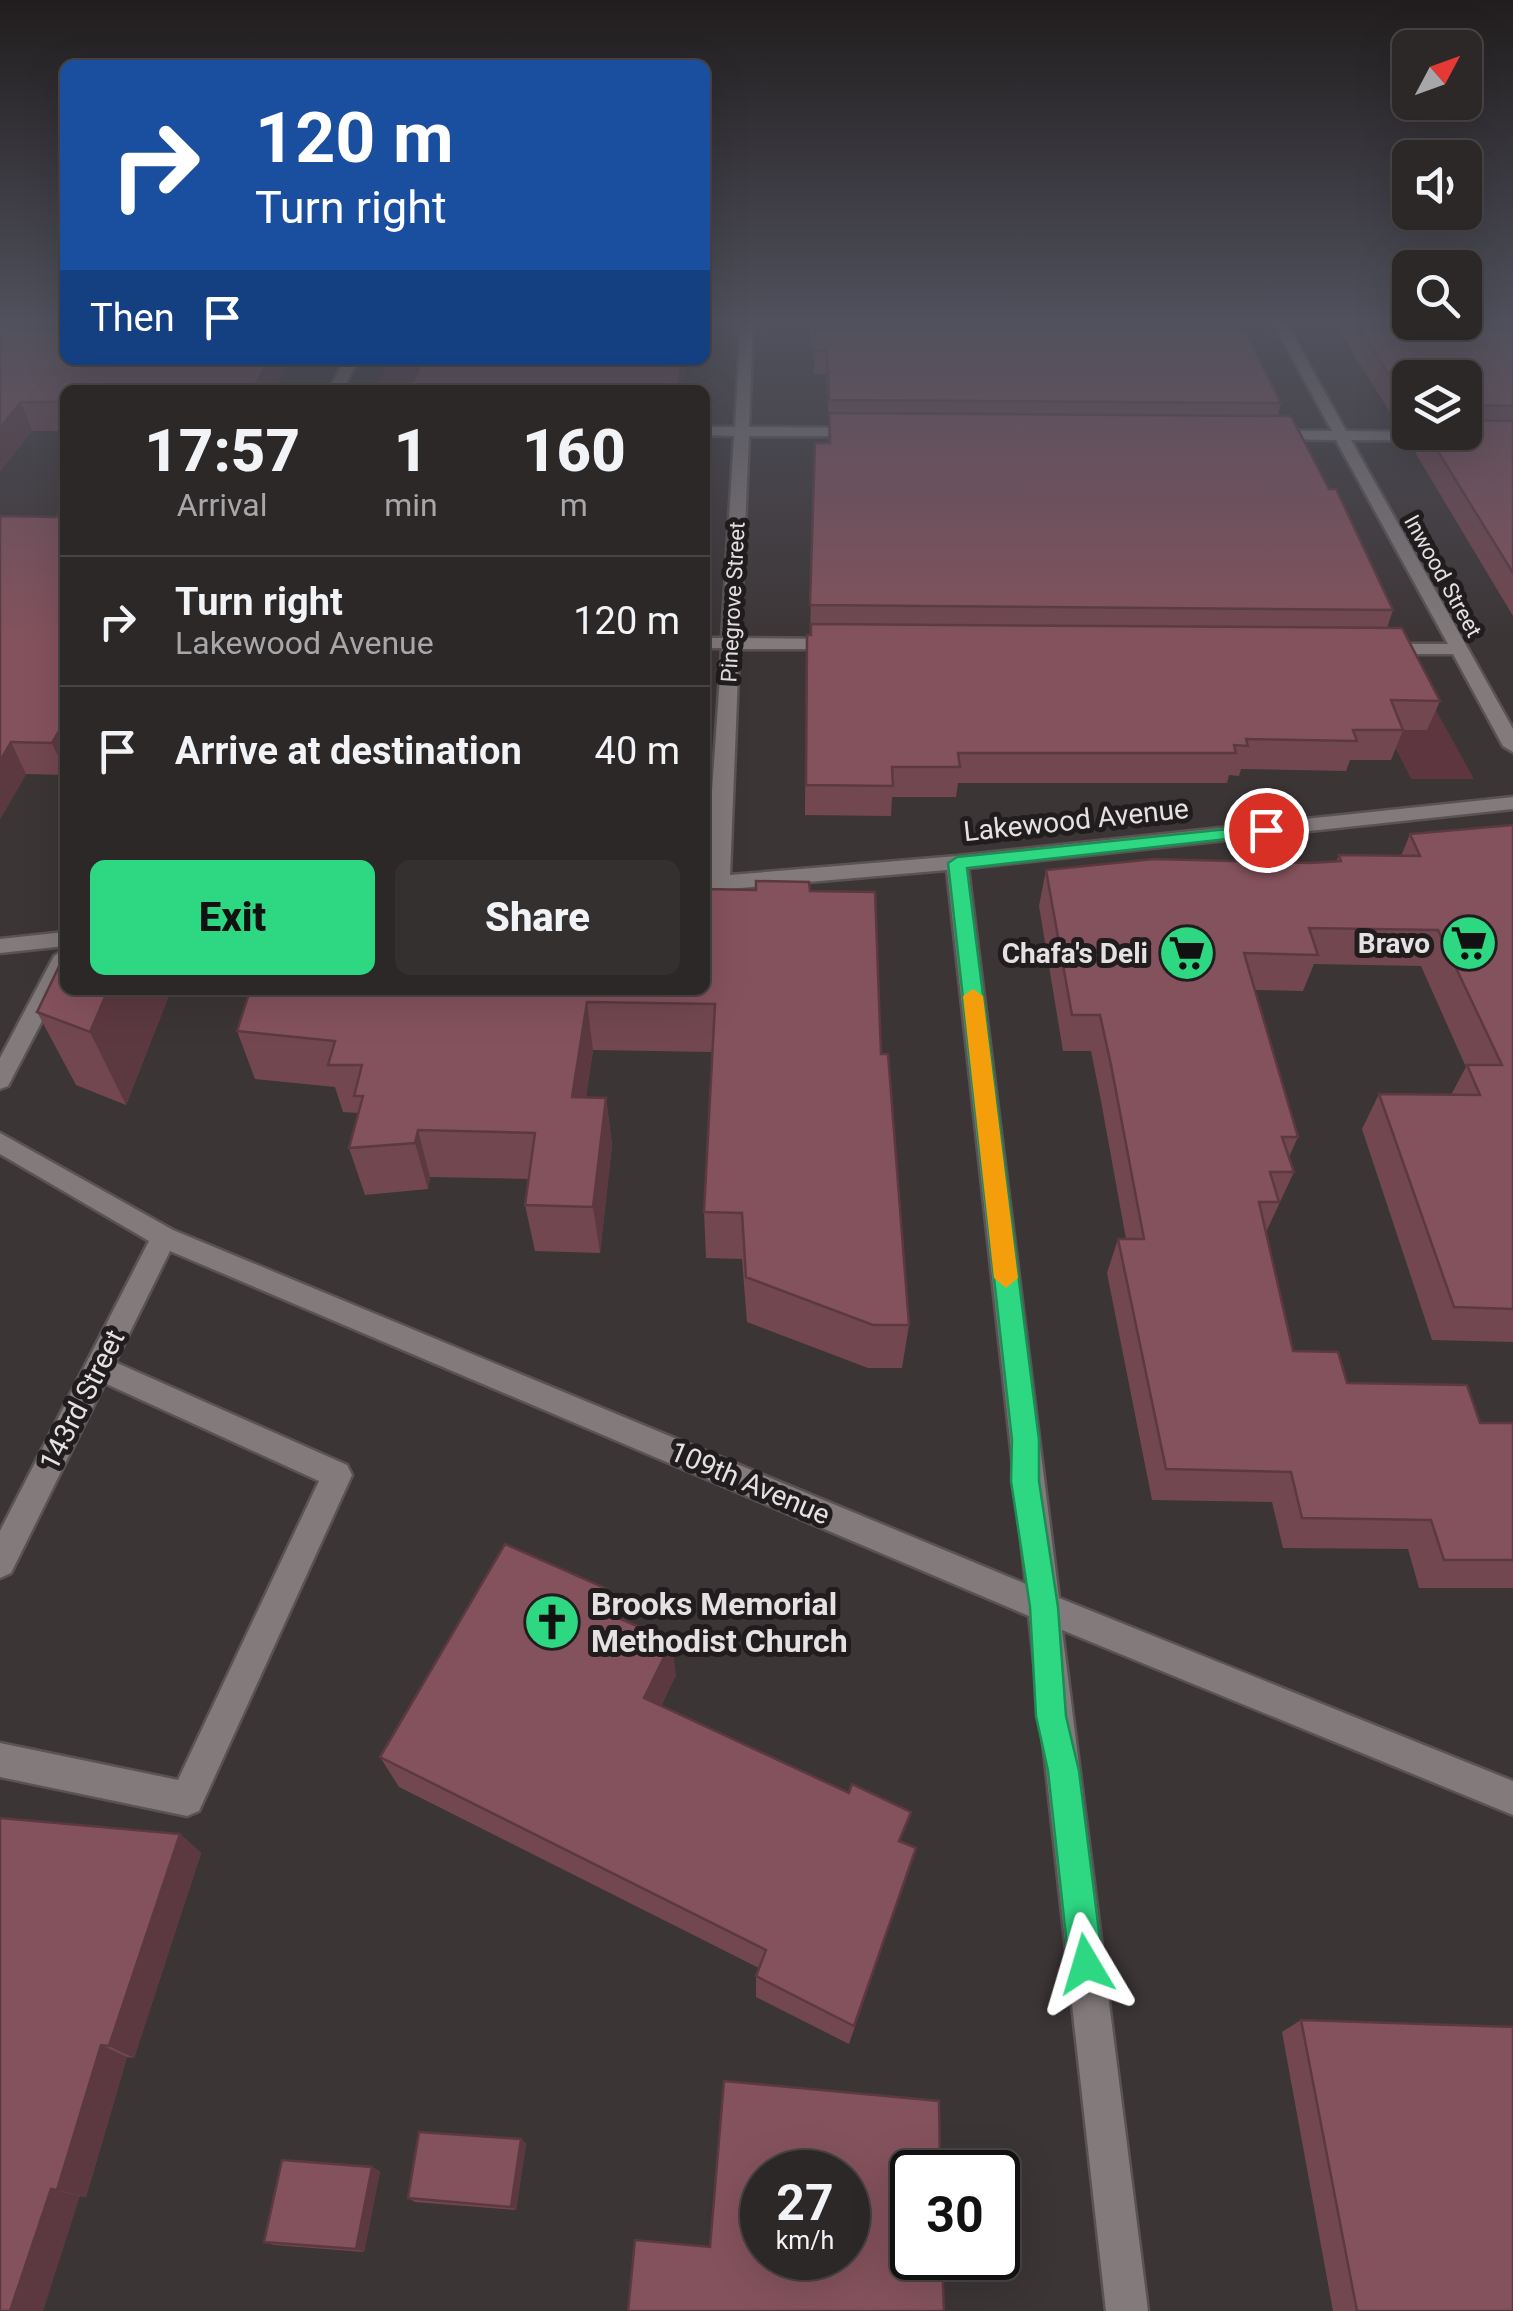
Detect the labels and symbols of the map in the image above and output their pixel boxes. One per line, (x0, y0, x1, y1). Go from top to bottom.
north arrow (1392, 30, 1482, 120)
street label: Inwood Street (1399, 511, 1487, 641)
street label: Pinegrove Street (716, 521, 750, 683)
pin (1224, 788, 1309, 873)
street label: Lakewood Avenue (962, 792, 1190, 848)
supermarket icon: Bravo (1439, 913, 1499, 973)
supermarket icon: Chafa's Deli (1157, 923, 1217, 983)
place label: Bravo (1358, 927, 1430, 960)
place label: Chafa's Deli (1002, 937, 1148, 970)
street label: 143rd Street (33, 1324, 131, 1476)
street label: 109th Avenue (665, 1435, 835, 1531)
place label: Brooks Memorial Methodist Church (591, 1585, 848, 1660)
church icon: Brooks Memorial Methodist Church (522, 1592, 582, 1652)
position arrow (1034, 1912, 1138, 2016)
speed limit sign: 30 (890, 2150, 1020, 2280)

